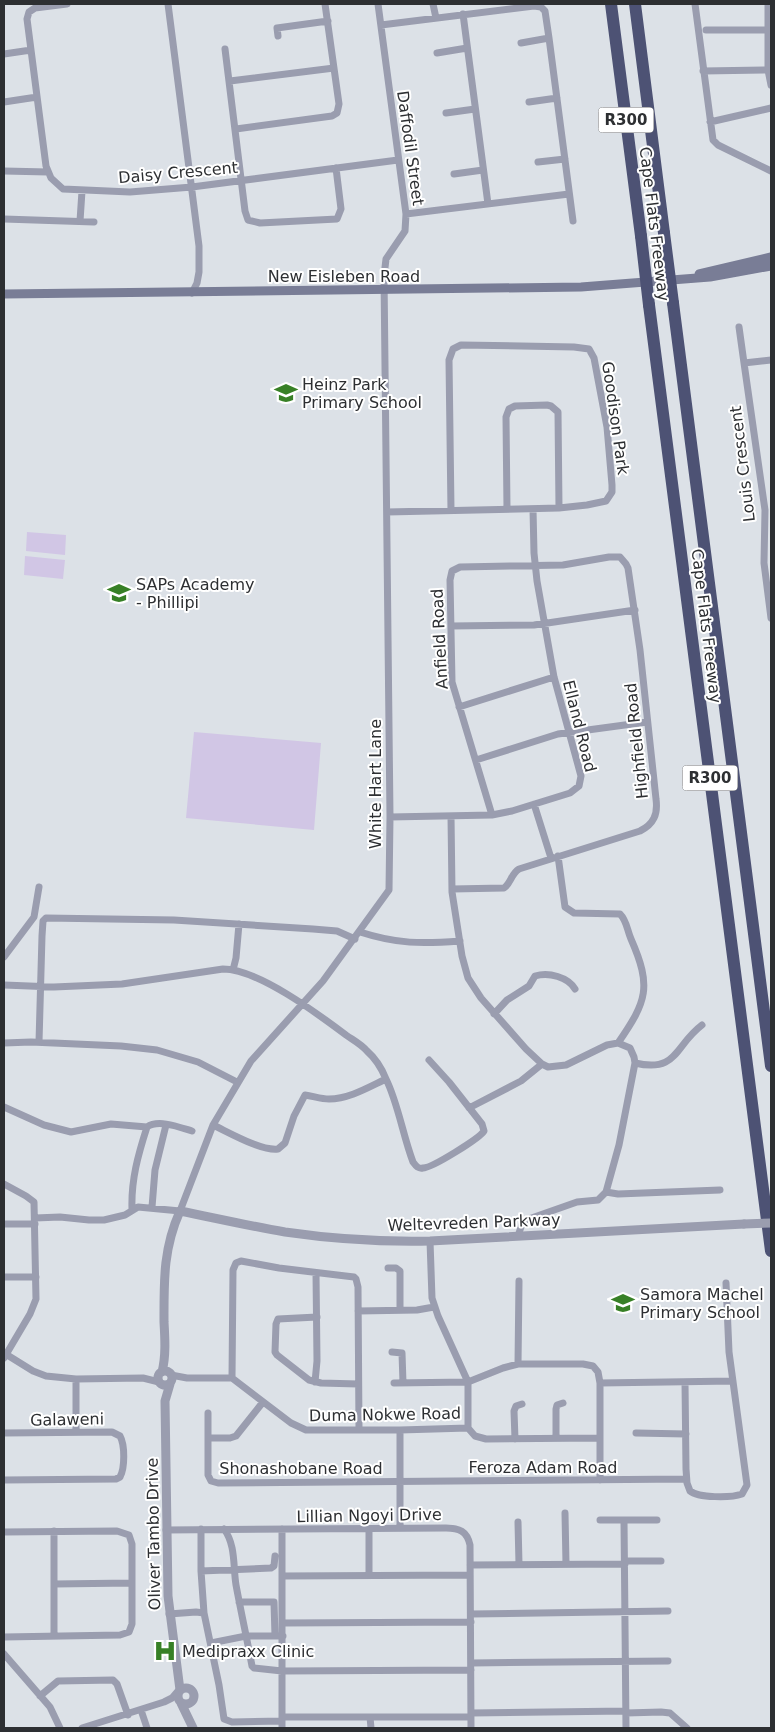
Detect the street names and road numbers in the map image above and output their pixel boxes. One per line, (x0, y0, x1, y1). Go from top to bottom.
street label: Daffodil Street (393, 89, 428, 207)
road number: R300 (598, 108, 654, 132)
street label: Cape Flats Freeway (636, 146, 673, 302)
street label: Daisy Crescent (117, 158, 239, 187)
street label: New Eisleben Road (268, 267, 420, 286)
street label: Goodison Park (598, 360, 633, 477)
street label: Louis Crescent (726, 405, 759, 523)
street label: Cape Flats Freeway (688, 548, 725, 704)
street label: Anfield Road (427, 588, 452, 690)
street label: Elland Road (559, 678, 600, 774)
street label: Highfield Road (621, 682, 652, 800)
street label: White Hart Lane (366, 719, 385, 849)
road number: R300 (682, 766, 738, 790)
street label: Weltevreden Parkway (387, 1210, 561, 1235)
street label: Duma Nokwe Road (309, 1404, 461, 1425)
street label: Galaweni (30, 1409, 104, 1430)
street label: Oliver Tambo Drive (143, 1458, 164, 1610)
street label: Feroza Adam Road (469, 1458, 617, 1477)
street label: Shonashobane Road (219, 1459, 383, 1478)
street label: Lillian Ngoyi Drive (296, 1505, 442, 1526)

